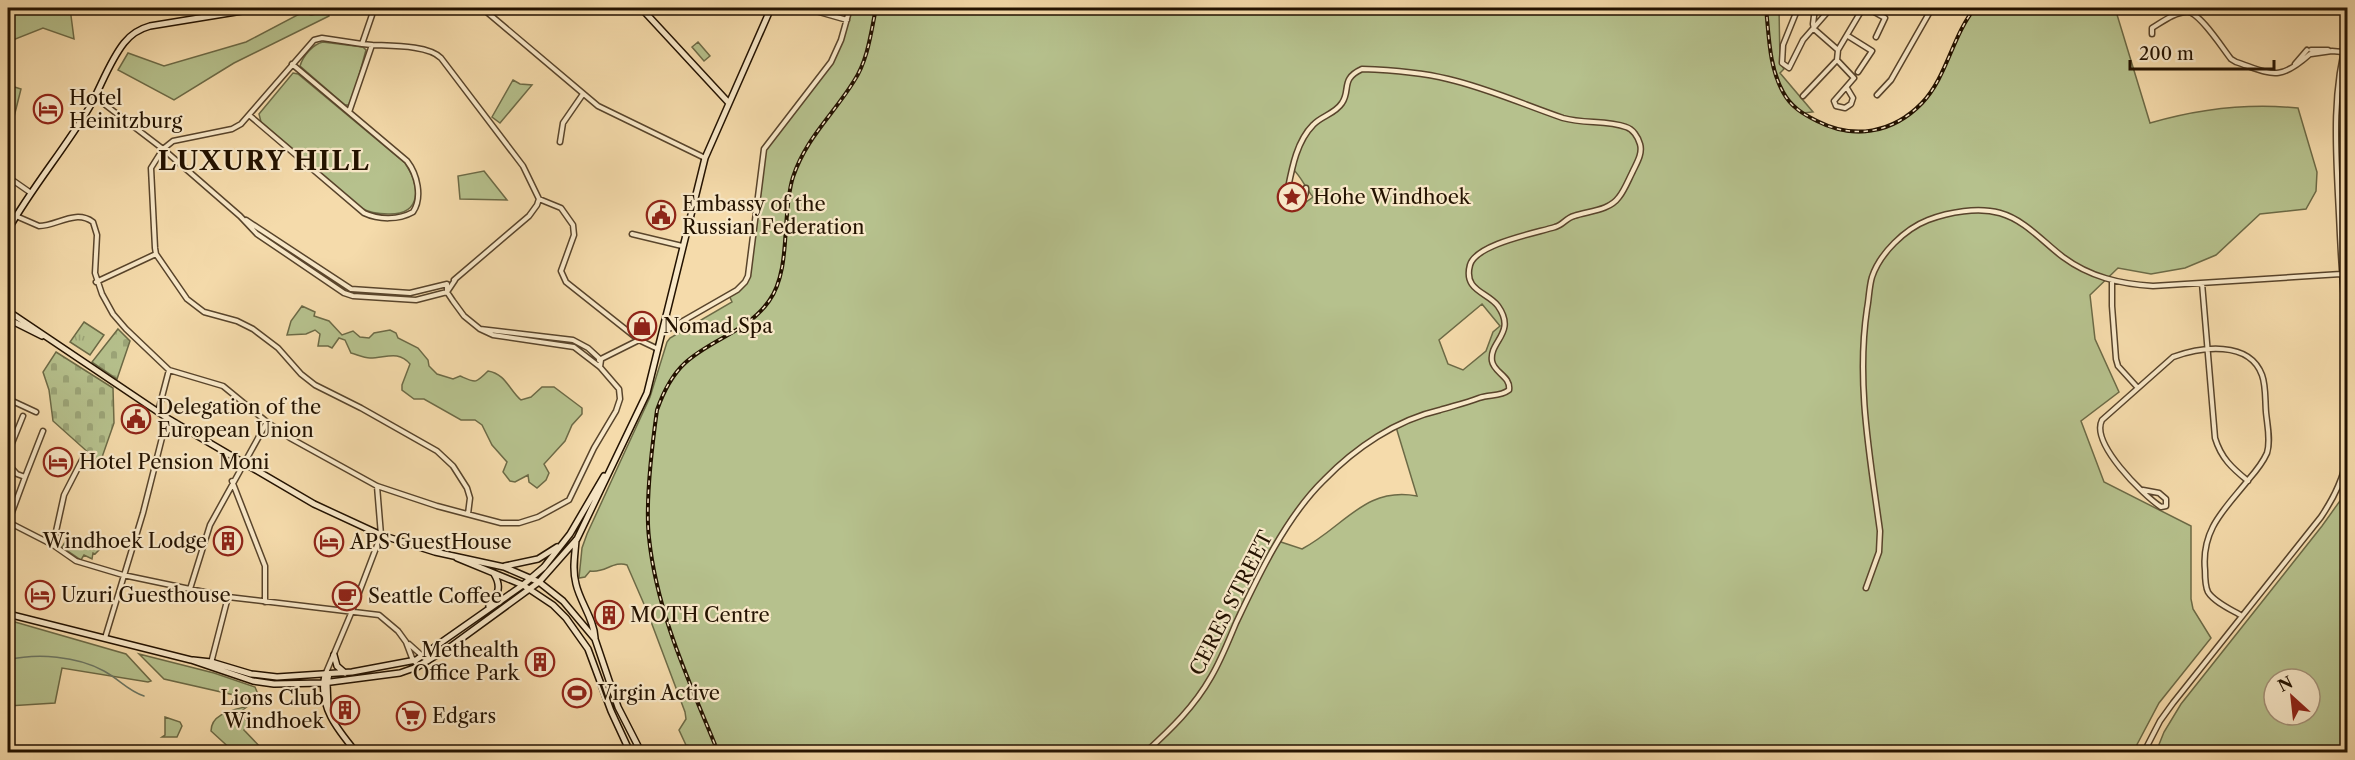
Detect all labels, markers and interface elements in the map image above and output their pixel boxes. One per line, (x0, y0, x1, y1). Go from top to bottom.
scale bar (2130, 33, 2274, 71)
text: 200 m (2139, 43, 2194, 65)
place label: Hotel Heinitzburg (69, 86, 183, 133)
hotel icon: Hotel Heinitzburg (32, 93, 64, 125)
district label: LUXURY HILL (158, 145, 370, 177)
place icon: Hohe Windhoek (1276, 181, 1308, 213)
place label: Hohe Windhoek (1313, 185, 1472, 209)
place label: Embassy of the Russian Federation (682, 192, 865, 239)
public building icon: Embassy of the Russian Federation (645, 199, 677, 231)
shop icon: Nomad Spa (626, 310, 658, 342)
place label: Nomad Spa (663, 314, 773, 338)
place label: Delegation of the European Union (157, 395, 321, 442)
public building icon: Delegation of the European Union (120, 403, 152, 435)
hotel icon: Hotel Pension Moni (42, 446, 74, 478)
place label: Hotel Pension Moni (79, 450, 269, 474)
building icon: Windhoek Lodge (212, 525, 244, 557)
hotel icon: APS GuestHouse (313, 526, 345, 558)
street label: CERES STREET (1184, 527, 1278, 679)
place label: Windhoek Lodge (42, 529, 207, 553)
place label: APS GuestHouse (349, 530, 512, 554)
hotel icon: Uzuri Guesthouse (24, 579, 56, 611)
cafe icon: Seattle Coffee (331, 580, 363, 612)
place label: Uzuri Guesthouse (61, 583, 231, 607)
place label: Seattle Coffee (368, 584, 502, 608)
building icon: MOTH Centre (593, 599, 625, 631)
place label: MOTH Centre (630, 603, 770, 627)
place label: Methealth Office Park (413, 638, 520, 685)
building icon: Methealth Office Park (524, 646, 556, 678)
north arrow (2262, 667, 2322, 727)
text: N (2274, 672, 2296, 696)
sports icon: Virgin Active (561, 677, 593, 709)
place label: Virgin Active (597, 681, 720, 705)
place label: Lions Club Windhoek (220, 686, 325, 733)
building icon: Lions Club Windhoek (329, 694, 361, 726)
supermarket icon: Edgars (395, 700, 427, 732)
place label: Edgars (432, 704, 496, 728)

